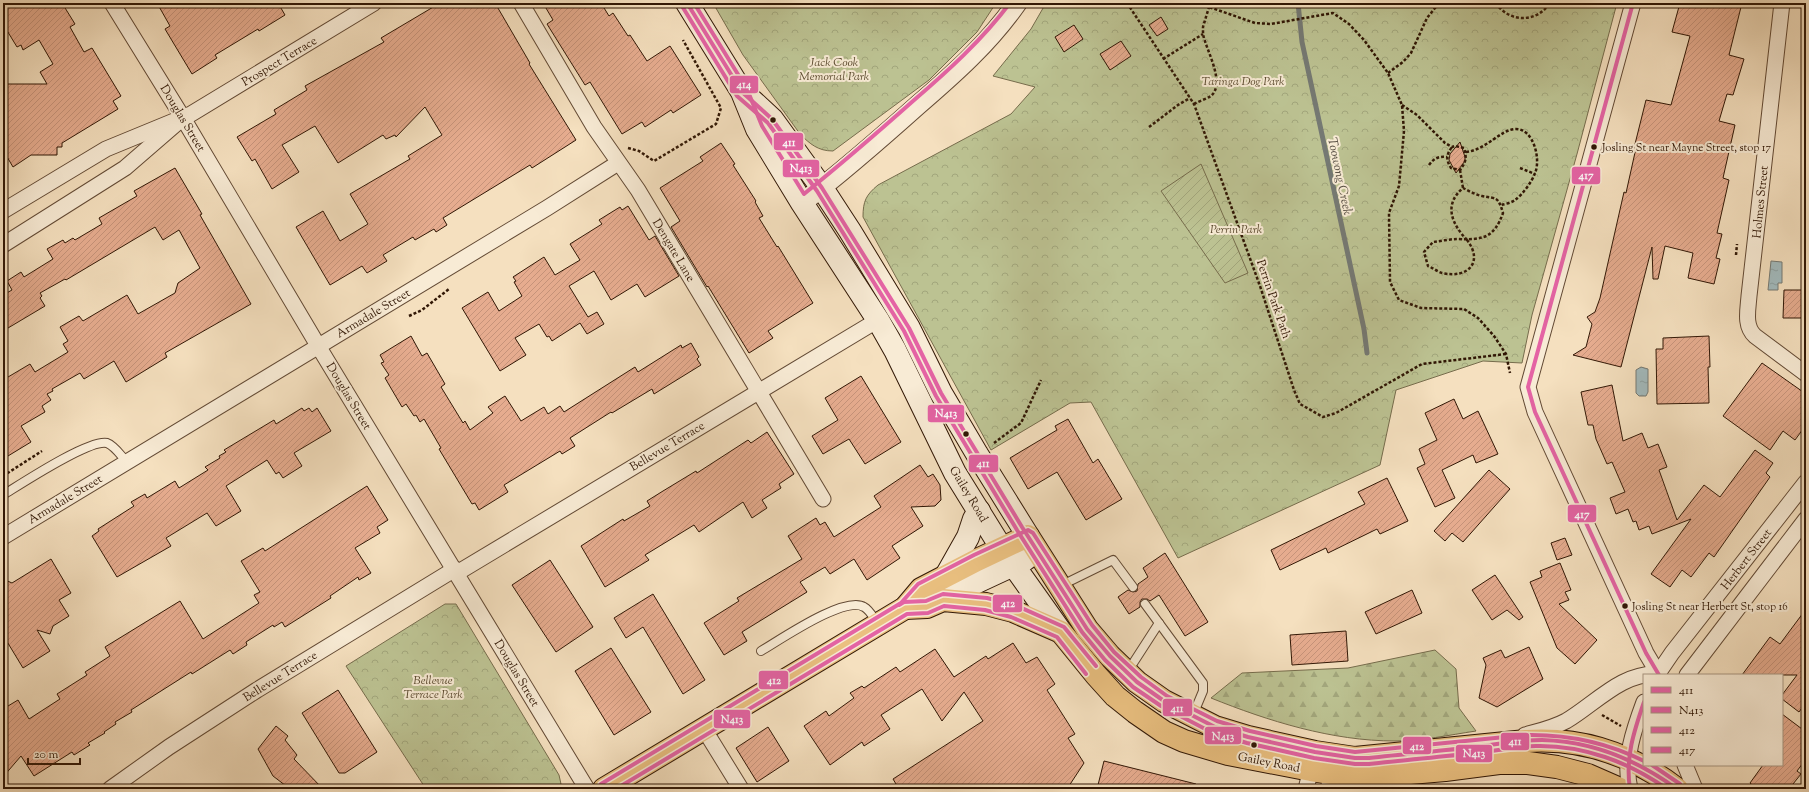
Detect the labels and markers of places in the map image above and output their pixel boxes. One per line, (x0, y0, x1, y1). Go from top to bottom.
unlabelled marker (768, 115, 778, 125)
place label: Josling St near Mayne Street, stop 17 (1601, 140, 1771, 156)
marker: Josling St near Mayne Street, stop 17 (1589, 142, 1599, 152)
unlabelled marker (961, 429, 971, 439)
place label: Josling St near Herbert St, stop 16 (1631, 599, 1788, 615)
marker: Josling St near Herbert St, stop 16 (1620, 601, 1630, 611)
unlabelled marker (1249, 740, 1259, 750)

